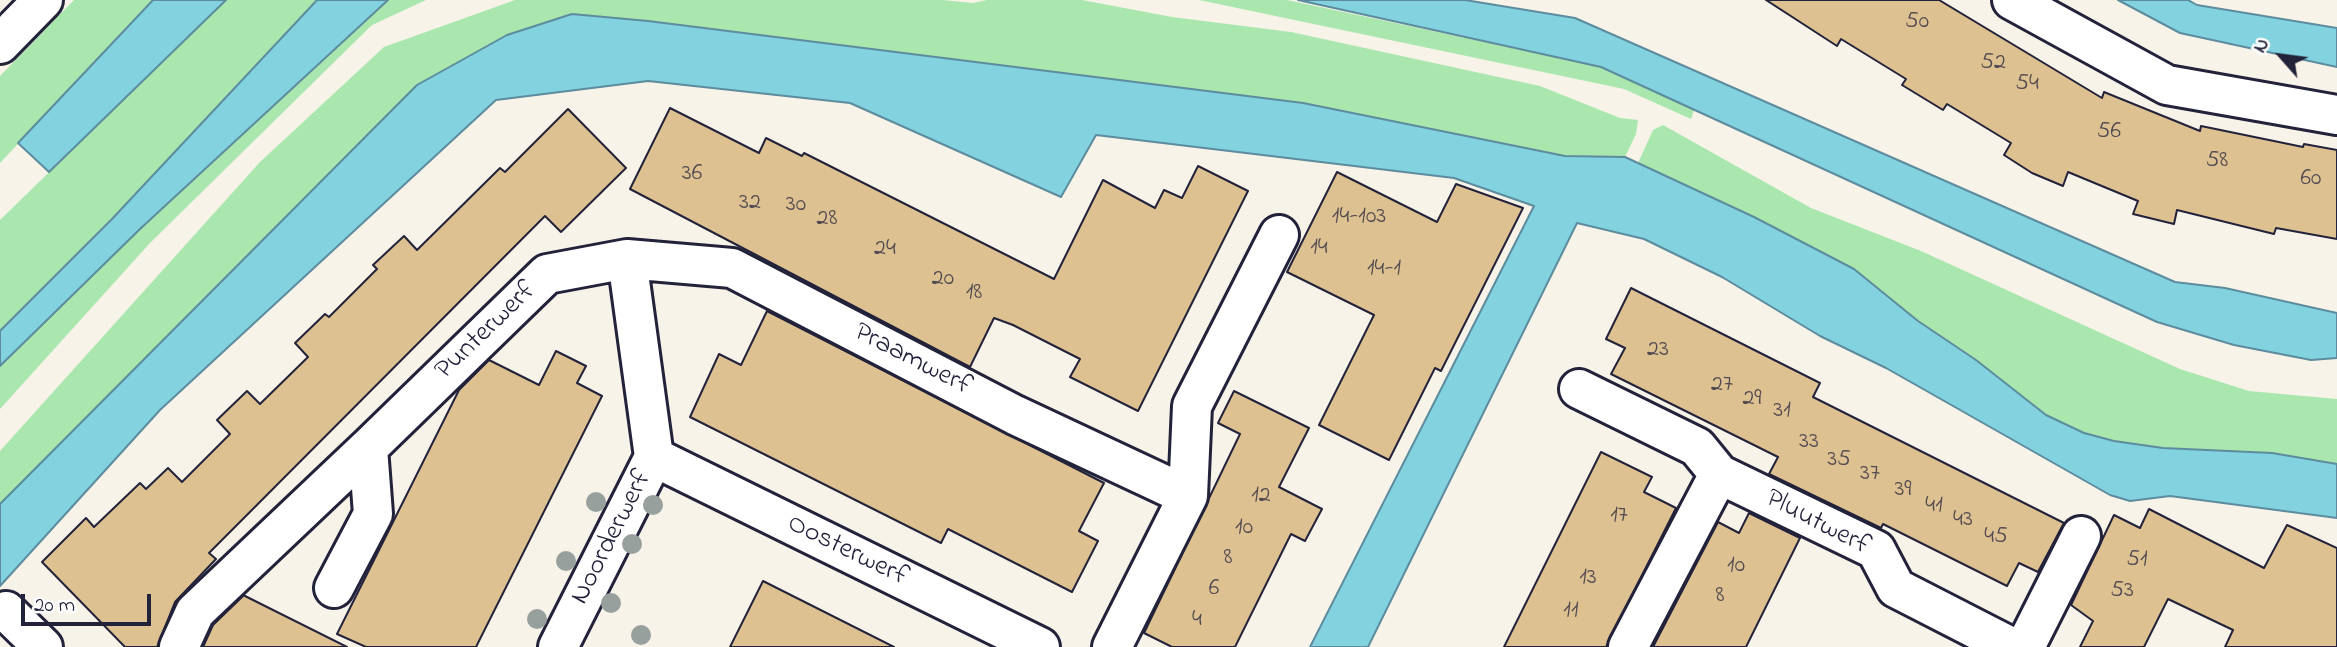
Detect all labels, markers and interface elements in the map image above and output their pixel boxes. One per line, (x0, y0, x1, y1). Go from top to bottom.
house number: 50 (1905, 9, 1929, 37)
north arrow (2246, 21, 2316, 91)
text: N (2247, 34, 2277, 58)
house number: 52 (1980, 50, 2006, 78)
house number: 54 (2015, 71, 2039, 99)
house number: 56 (2097, 119, 2121, 147)
house number: 58 (2206, 148, 2228, 176)
house number: 36 (682, 161, 702, 189)
house number: 60 (2301, 166, 2321, 194)
house number: 32 (739, 190, 761, 218)
house number: 30 (786, 192, 806, 220)
house number: 14-103 (1332, 204, 1386, 232)
house number: 28 (817, 206, 837, 234)
house number: 14 (1310, 235, 1328, 263)
house number: 24 (874, 236, 896, 264)
house number: 14-1 (1367, 256, 1401, 284)
house number: 20 (932, 266, 954, 294)
street label: Punterwerf (429, 276, 545, 388)
house number: 18 (966, 280, 982, 308)
street label: Praamwerf (847, 317, 977, 405)
house number: 23 (1647, 337, 1669, 365)
house number: 27 (1711, 372, 1733, 400)
house number: 29 (1742, 386, 1762, 414)
house number: 31 (1773, 398, 1791, 426)
house number: 33 (1799, 429, 1819, 457)
house number: 35 (1827, 447, 1851, 475)
house number: 37 (1860, 461, 1880, 489)
street label: Noorderwerf (565, 465, 661, 611)
house number: 39 (1894, 477, 1912, 505)
house number: 12 (1251, 483, 1271, 511)
street label: Pluutwerf (1759, 483, 1875, 565)
house number: 41 (1925, 493, 1943, 521)
house number: 17 (1610, 503, 1628, 531)
house number: 43 (1953, 507, 1973, 535)
street label: Oosterwerf (781, 508, 913, 596)
house number: 10 (1235, 515, 1253, 543)
house number: 45 (1984, 524, 2008, 552)
house number: 8 (1224, 545, 1232, 573)
house number: 51 (2126, 547, 2148, 575)
house number: 10 (1727, 553, 1745, 581)
house number: 13 (1579, 565, 1597, 593)
house number: 6 (1209, 576, 1219, 604)
house number: 53 (2110, 578, 2134, 606)
scale bar (24, 580, 154, 624)
house number: 8 (1716, 583, 1724, 611)
text: 20 m (34, 591, 75, 621)
house number: 11 (1563, 598, 1579, 626)
house number: 4 (1192, 607, 1202, 635)

